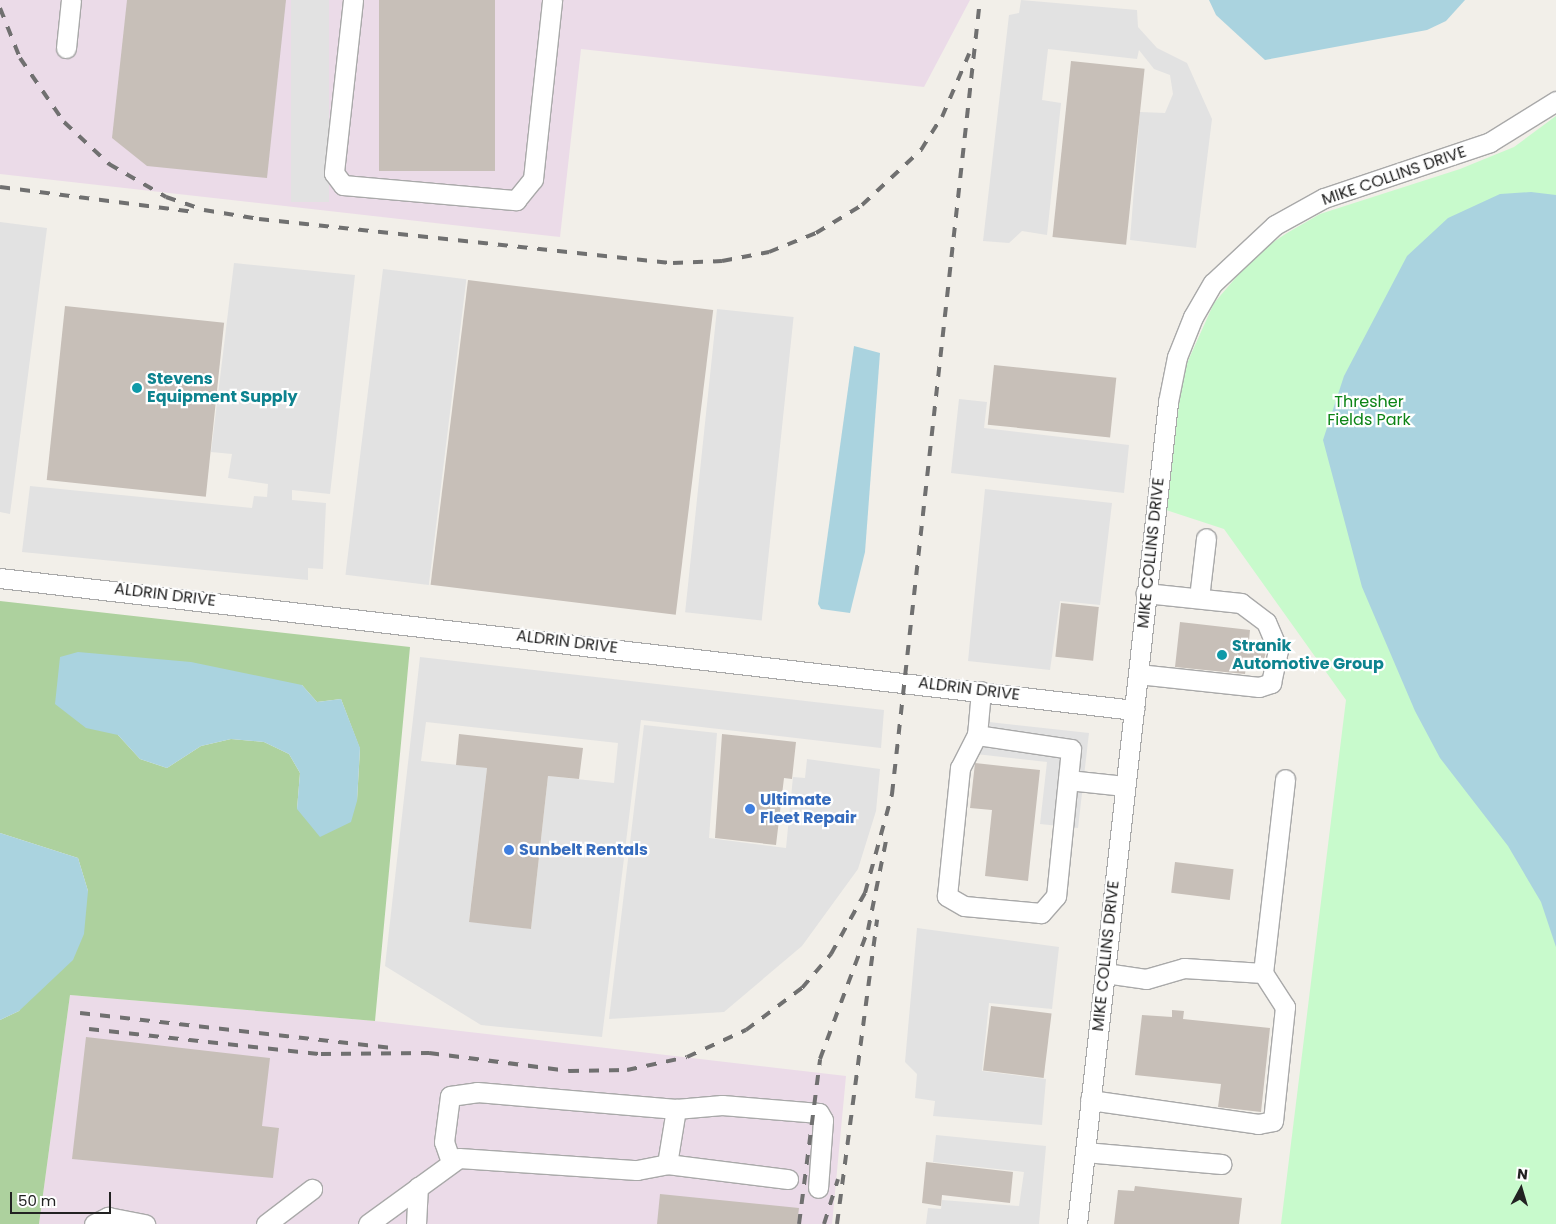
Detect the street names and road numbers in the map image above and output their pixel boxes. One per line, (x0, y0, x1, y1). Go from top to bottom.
street label: MIKE COLLINS DRIVE (1319, 142, 1469, 210)
street label: MIKE COLLINS DRIVE (1134, 477, 1168, 629)
street label: ALDRIN DRIVE (113, 579, 217, 611)
street label: ALDRIN DRIVE (515, 626, 619, 658)
street label: ALDRIN DRIVE (917, 673, 1021, 705)
street label: MIKE COLLINS DRIVE (1089, 880, 1123, 1032)

